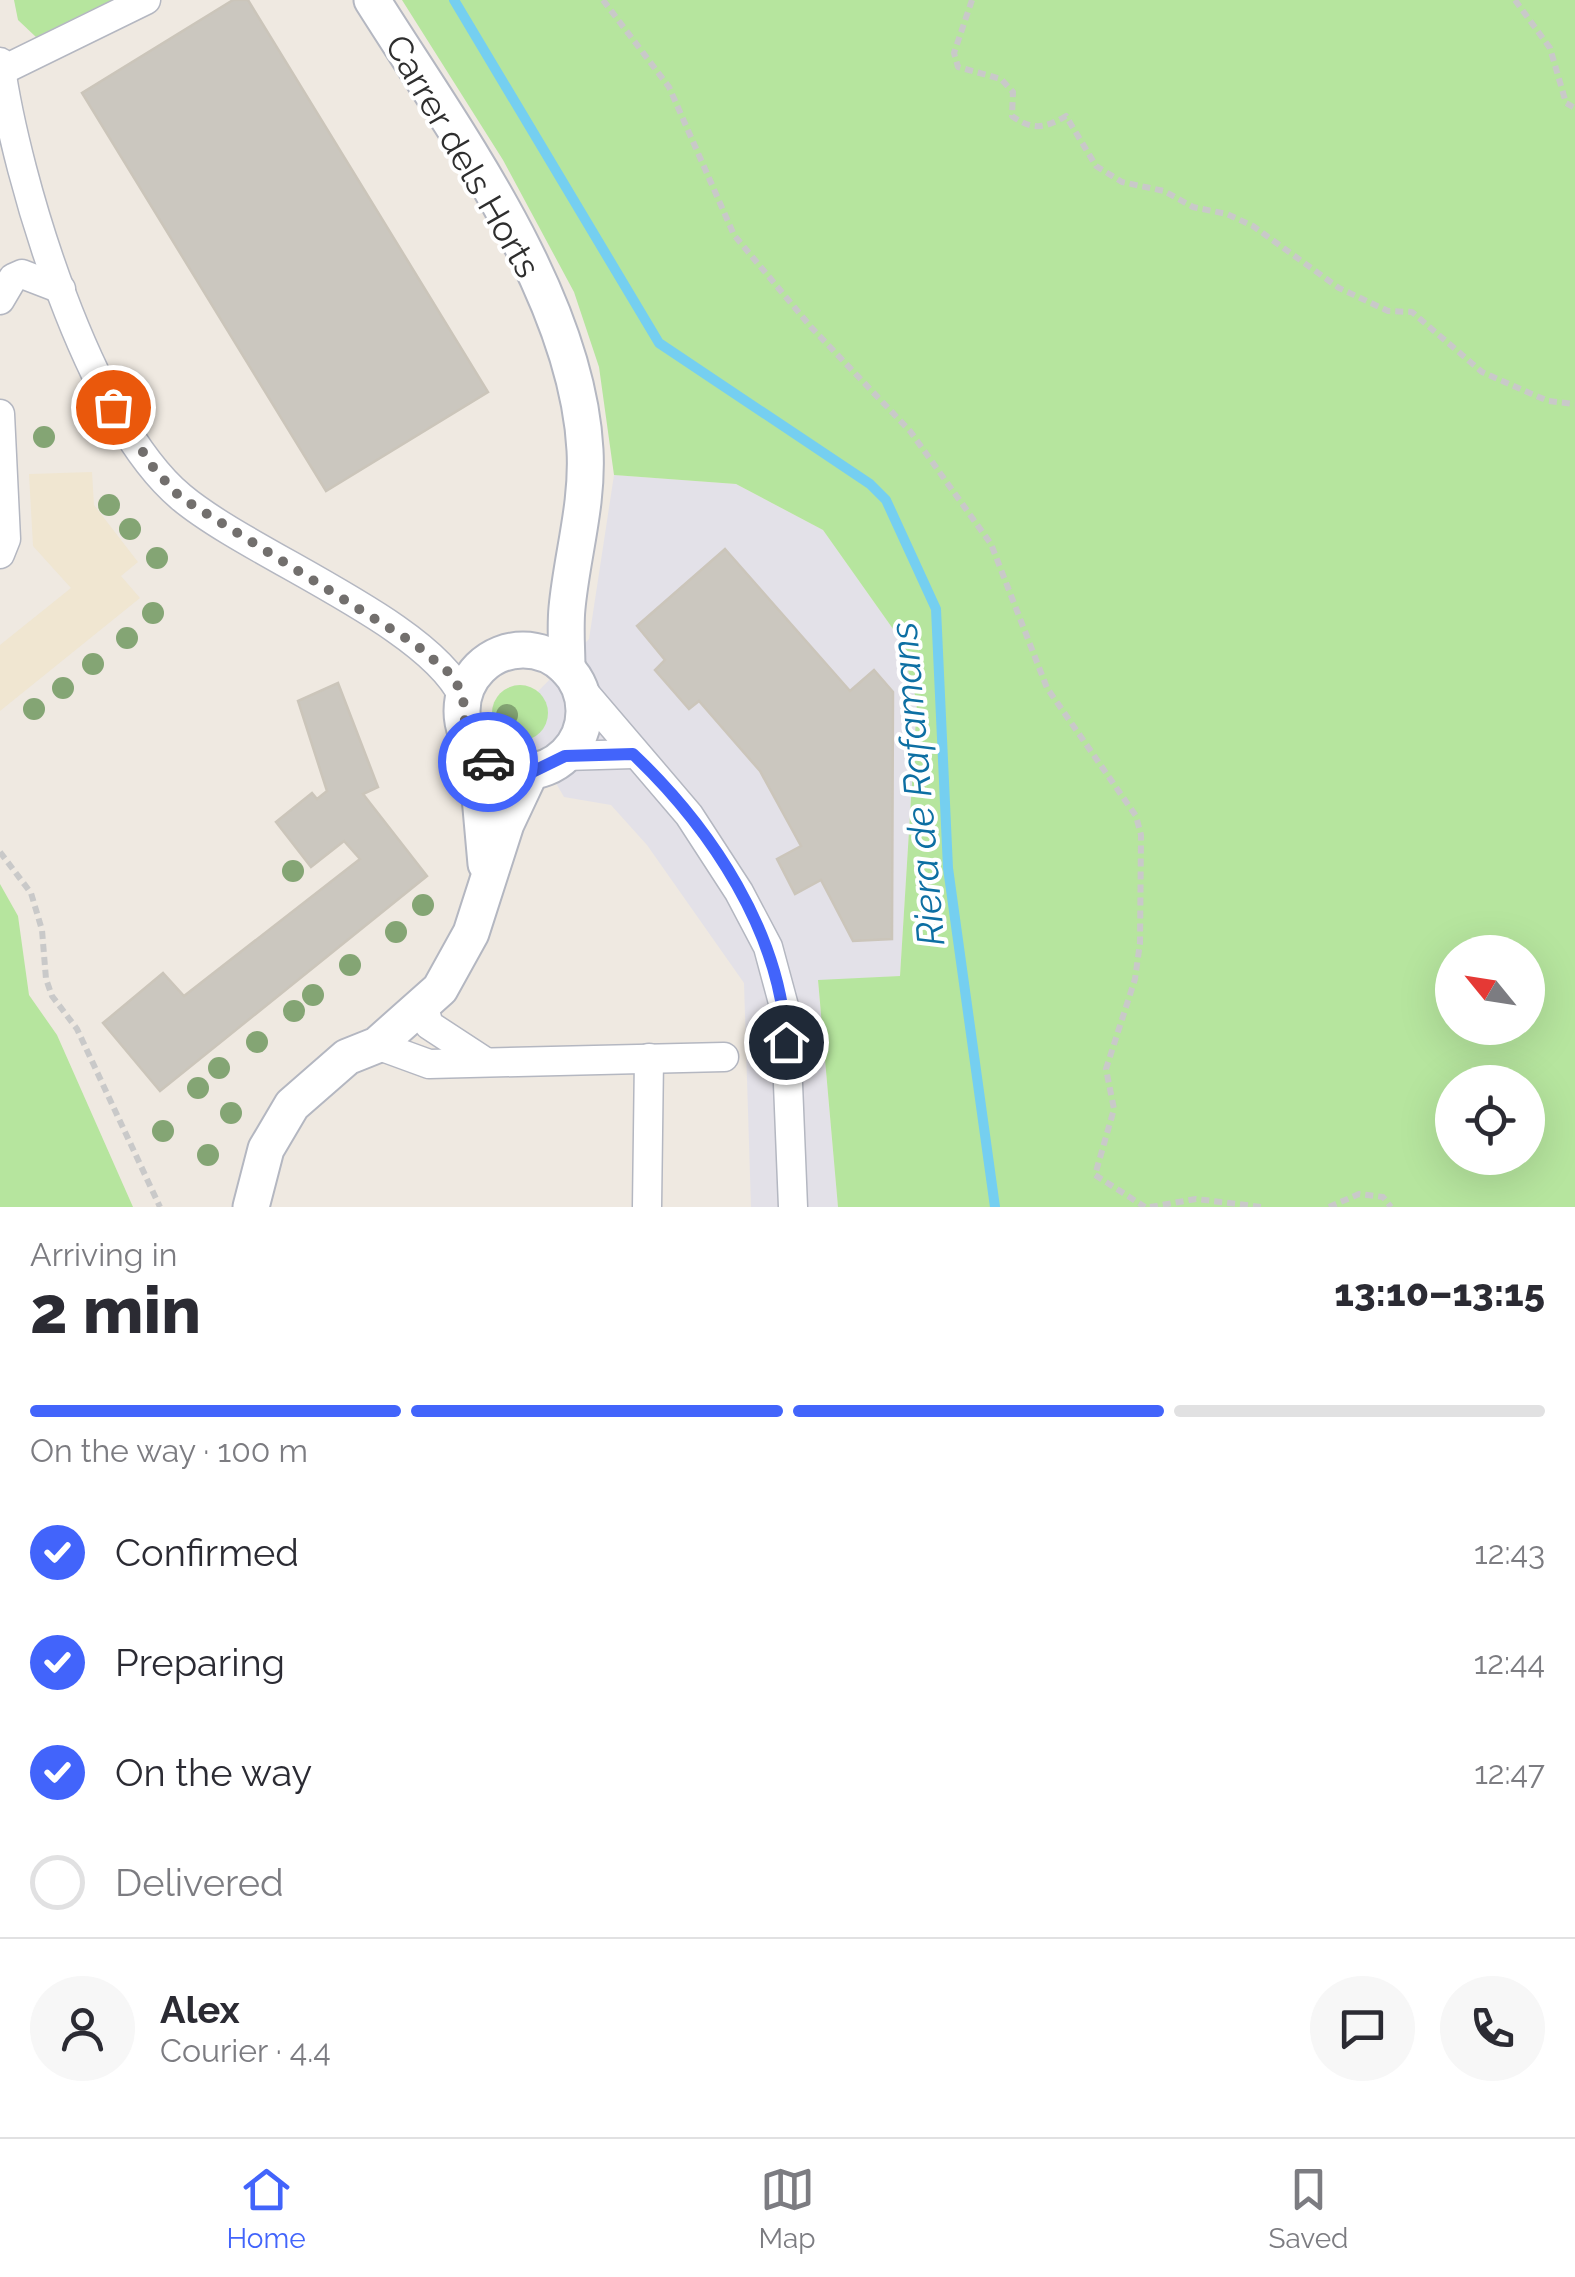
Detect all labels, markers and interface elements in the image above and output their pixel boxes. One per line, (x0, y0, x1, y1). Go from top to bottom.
street label: Carrer dels Horts (377, 28, 549, 284)
pin (71, 365, 156, 450)
icon: bag (86, 380, 141, 435)
water label: Riera de Rafamans (880, 620, 954, 948)
courier (438, 712, 538, 812)
icon: car (461, 735, 516, 790)
north arrow (1435, 935, 1545, 1045)
map controls (1435, 935, 1545, 1175)
pin (744, 1000, 829, 1085)
icon: home (759, 1015, 814, 1070)
button: locate (1435, 1065, 1545, 1175)
text: Arriving in (30, 1236, 177, 1273)
text: 13:10–13:15 (1334, 1270, 1545, 1315)
text: 2 min (30, 1272, 201, 1348)
text: On the way · 100 m (30, 1432, 308, 1469)
icon: check (30, 1525, 85, 1580)
text: Confirmed (115, 1530, 299, 1575)
text: 12:43 (1474, 1534, 1545, 1571)
icon: check (30, 1635, 85, 1690)
text: Preparing (115, 1640, 285, 1685)
text: 12:44 (1474, 1644, 1545, 1681)
icon: check (30, 1745, 85, 1800)
text: On the way (115, 1750, 312, 1795)
text: 12:47 (1474, 1754, 1545, 1791)
text: Delivered (115, 1860, 284, 1905)
button: person (30, 1976, 135, 2081)
button: chat (1310, 1976, 1415, 2081)
button: phone (1440, 1976, 1545, 2081)
text: Alex (160, 1987, 240, 2032)
text: Courier · 4.4 (160, 2032, 331, 2069)
tab: Home (226, 2162, 306, 2255)
tab: Map (759, 2162, 816, 2255)
tab: Saved (1268, 2162, 1349, 2255)

